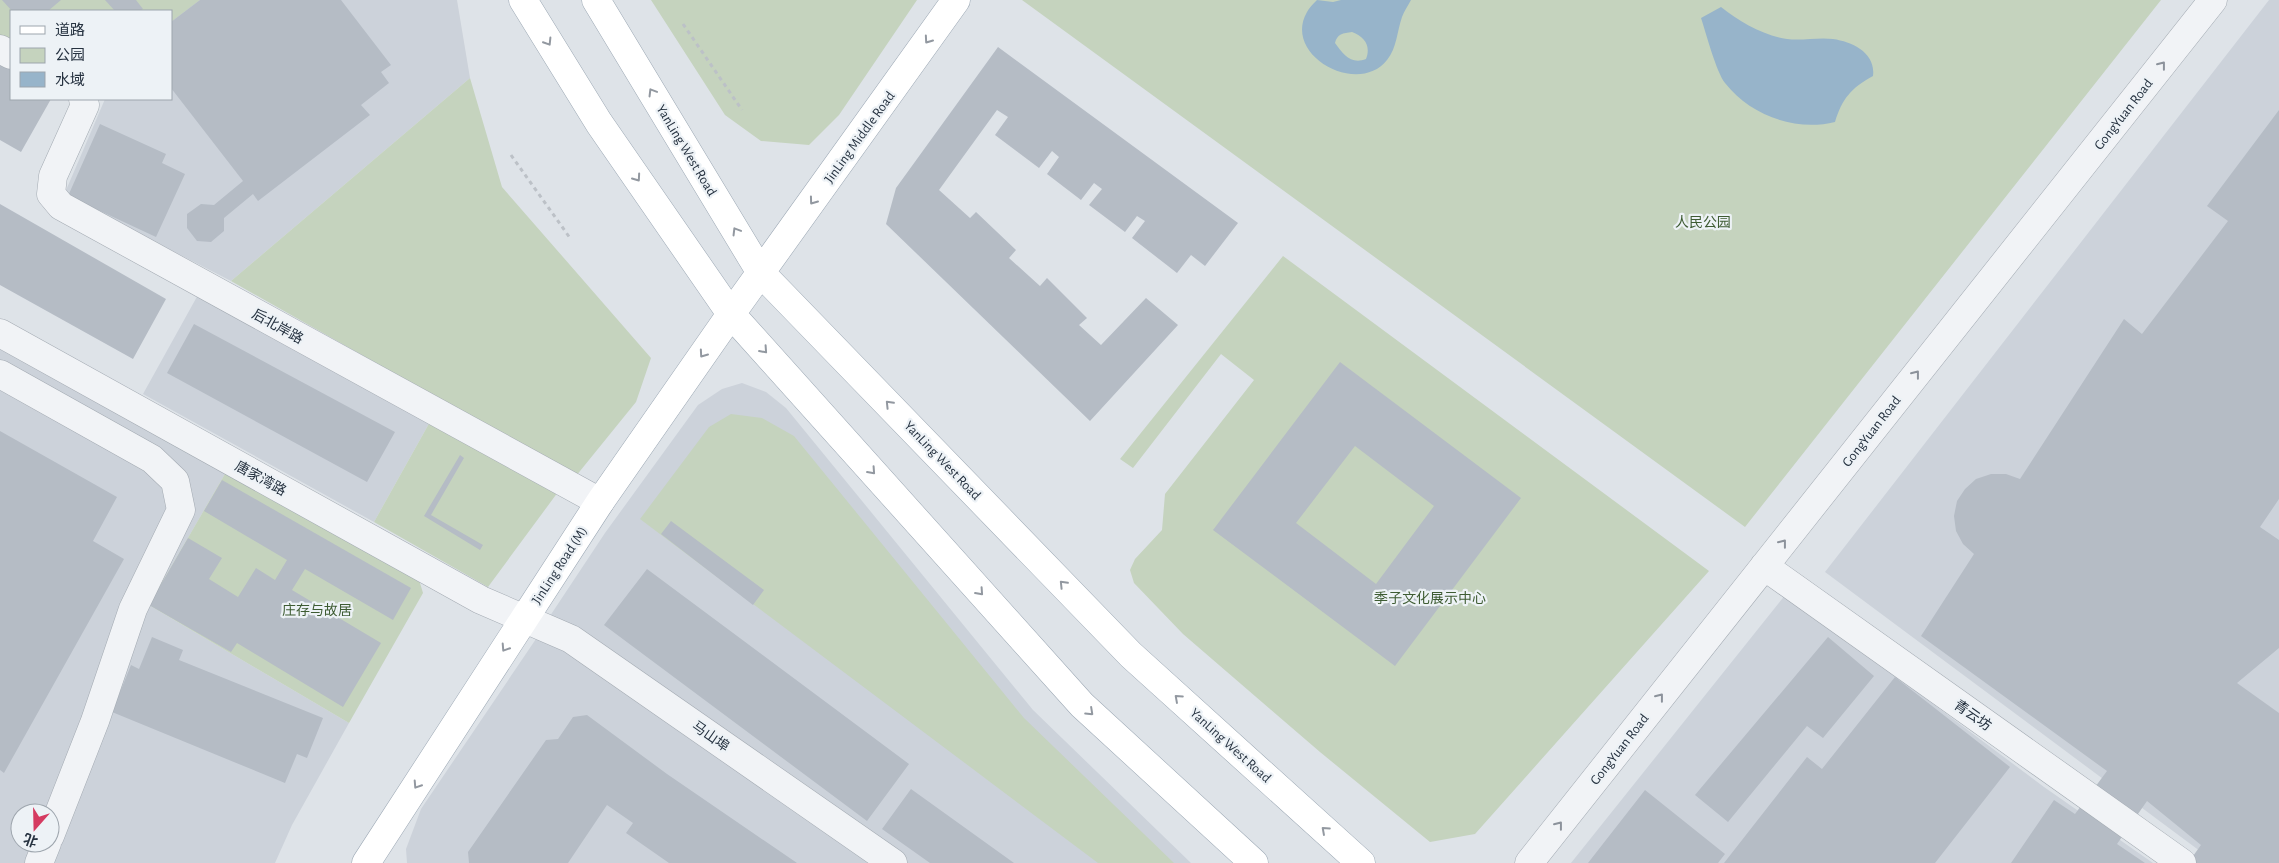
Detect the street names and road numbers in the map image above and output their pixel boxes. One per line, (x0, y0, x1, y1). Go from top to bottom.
street label: GongYuan Road (2092, 77, 2156, 153)
street label: JinLing Middle Road (822, 89, 898, 186)
street label: YanLing West Road (653, 103, 719, 198)
street label: 后北岸路 (250, 305, 306, 347)
street label: GongYuan Road (1840, 394, 1904, 470)
street label: YanLing West Road (901, 419, 983, 503)
street label: 唐家湾路 (233, 457, 289, 499)
street label: JinLing Road (M) (530, 524, 590, 607)
street label: 青云坊 (1951, 696, 1995, 734)
street label: YanLing West Road (1187, 706, 1273, 786)
street label: GongYuan Road (1588, 712, 1652, 788)
street label: 马山埠 (689, 717, 733, 755)

